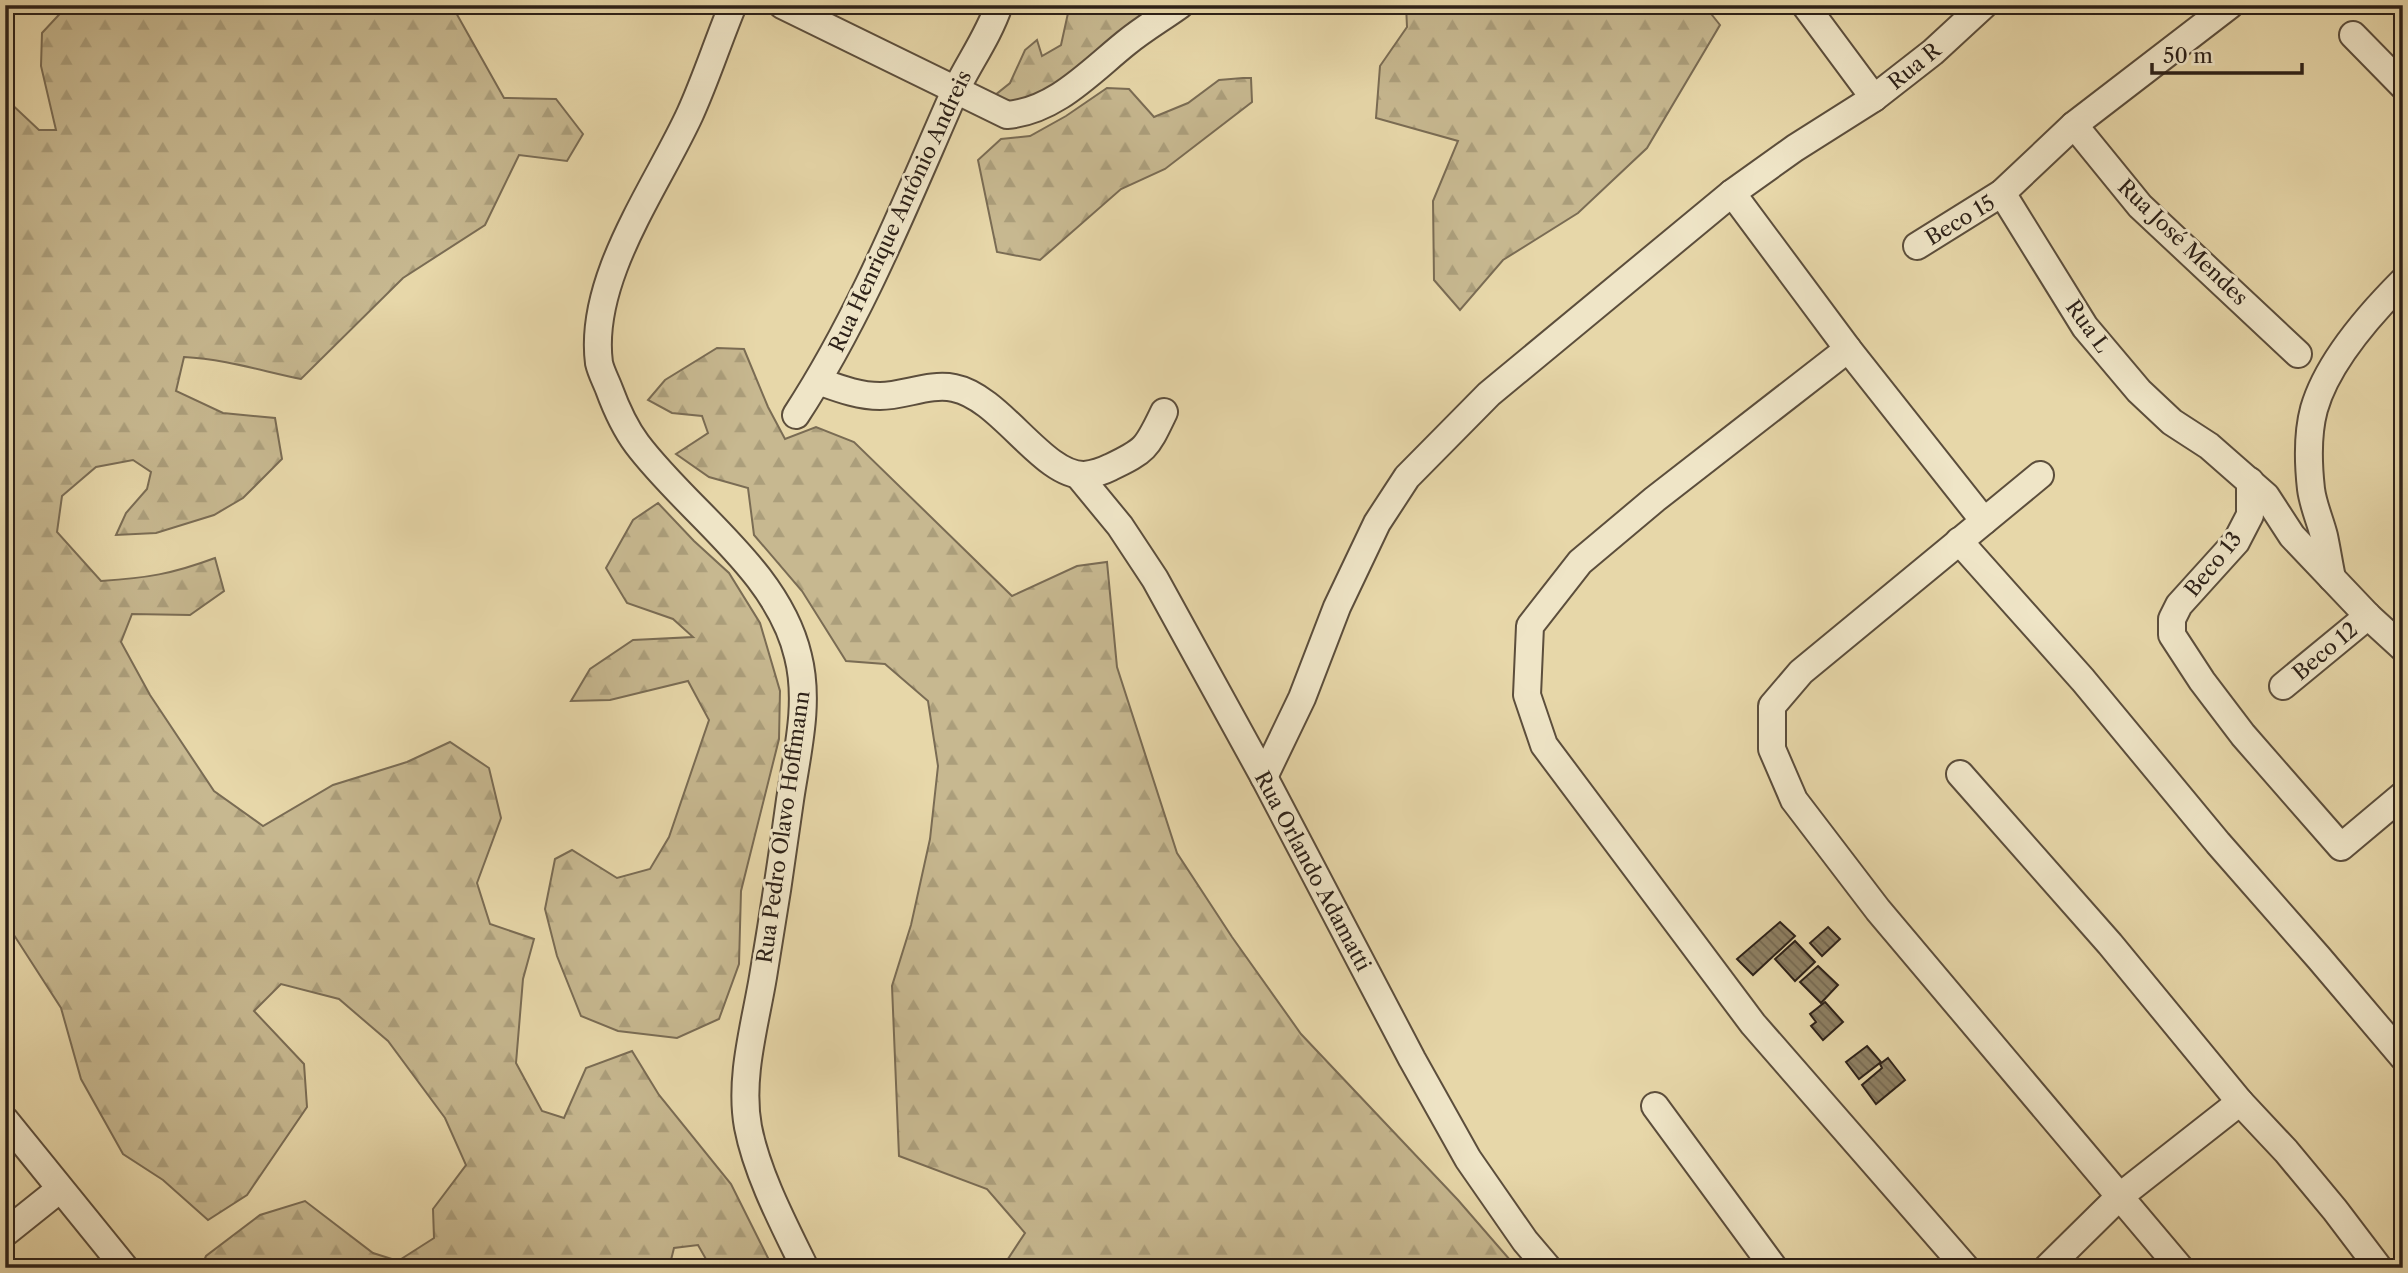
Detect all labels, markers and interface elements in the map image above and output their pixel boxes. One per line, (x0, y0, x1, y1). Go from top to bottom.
scale bar (2152, 32, 2303, 76)
street label: Rua R (1883, 36, 1946, 95)
text: 50 m (2163, 43, 2213, 68)
street label: Rua Henrique Antônio Andreis (824, 66, 976, 356)
street label: Rua José Mendes (2113, 174, 2253, 310)
street label: Beco 15 (1921, 190, 1999, 250)
street label: Rua L (2061, 295, 2115, 357)
street label: Beco 13 (2179, 526, 2247, 602)
street label: Beco 12 (2288, 617, 2362, 685)
street label: Rua Pedro Olavo Hoffmann (752, 689, 814, 965)
street label: Rua Orlando Adamatti (1250, 767, 1376, 975)

